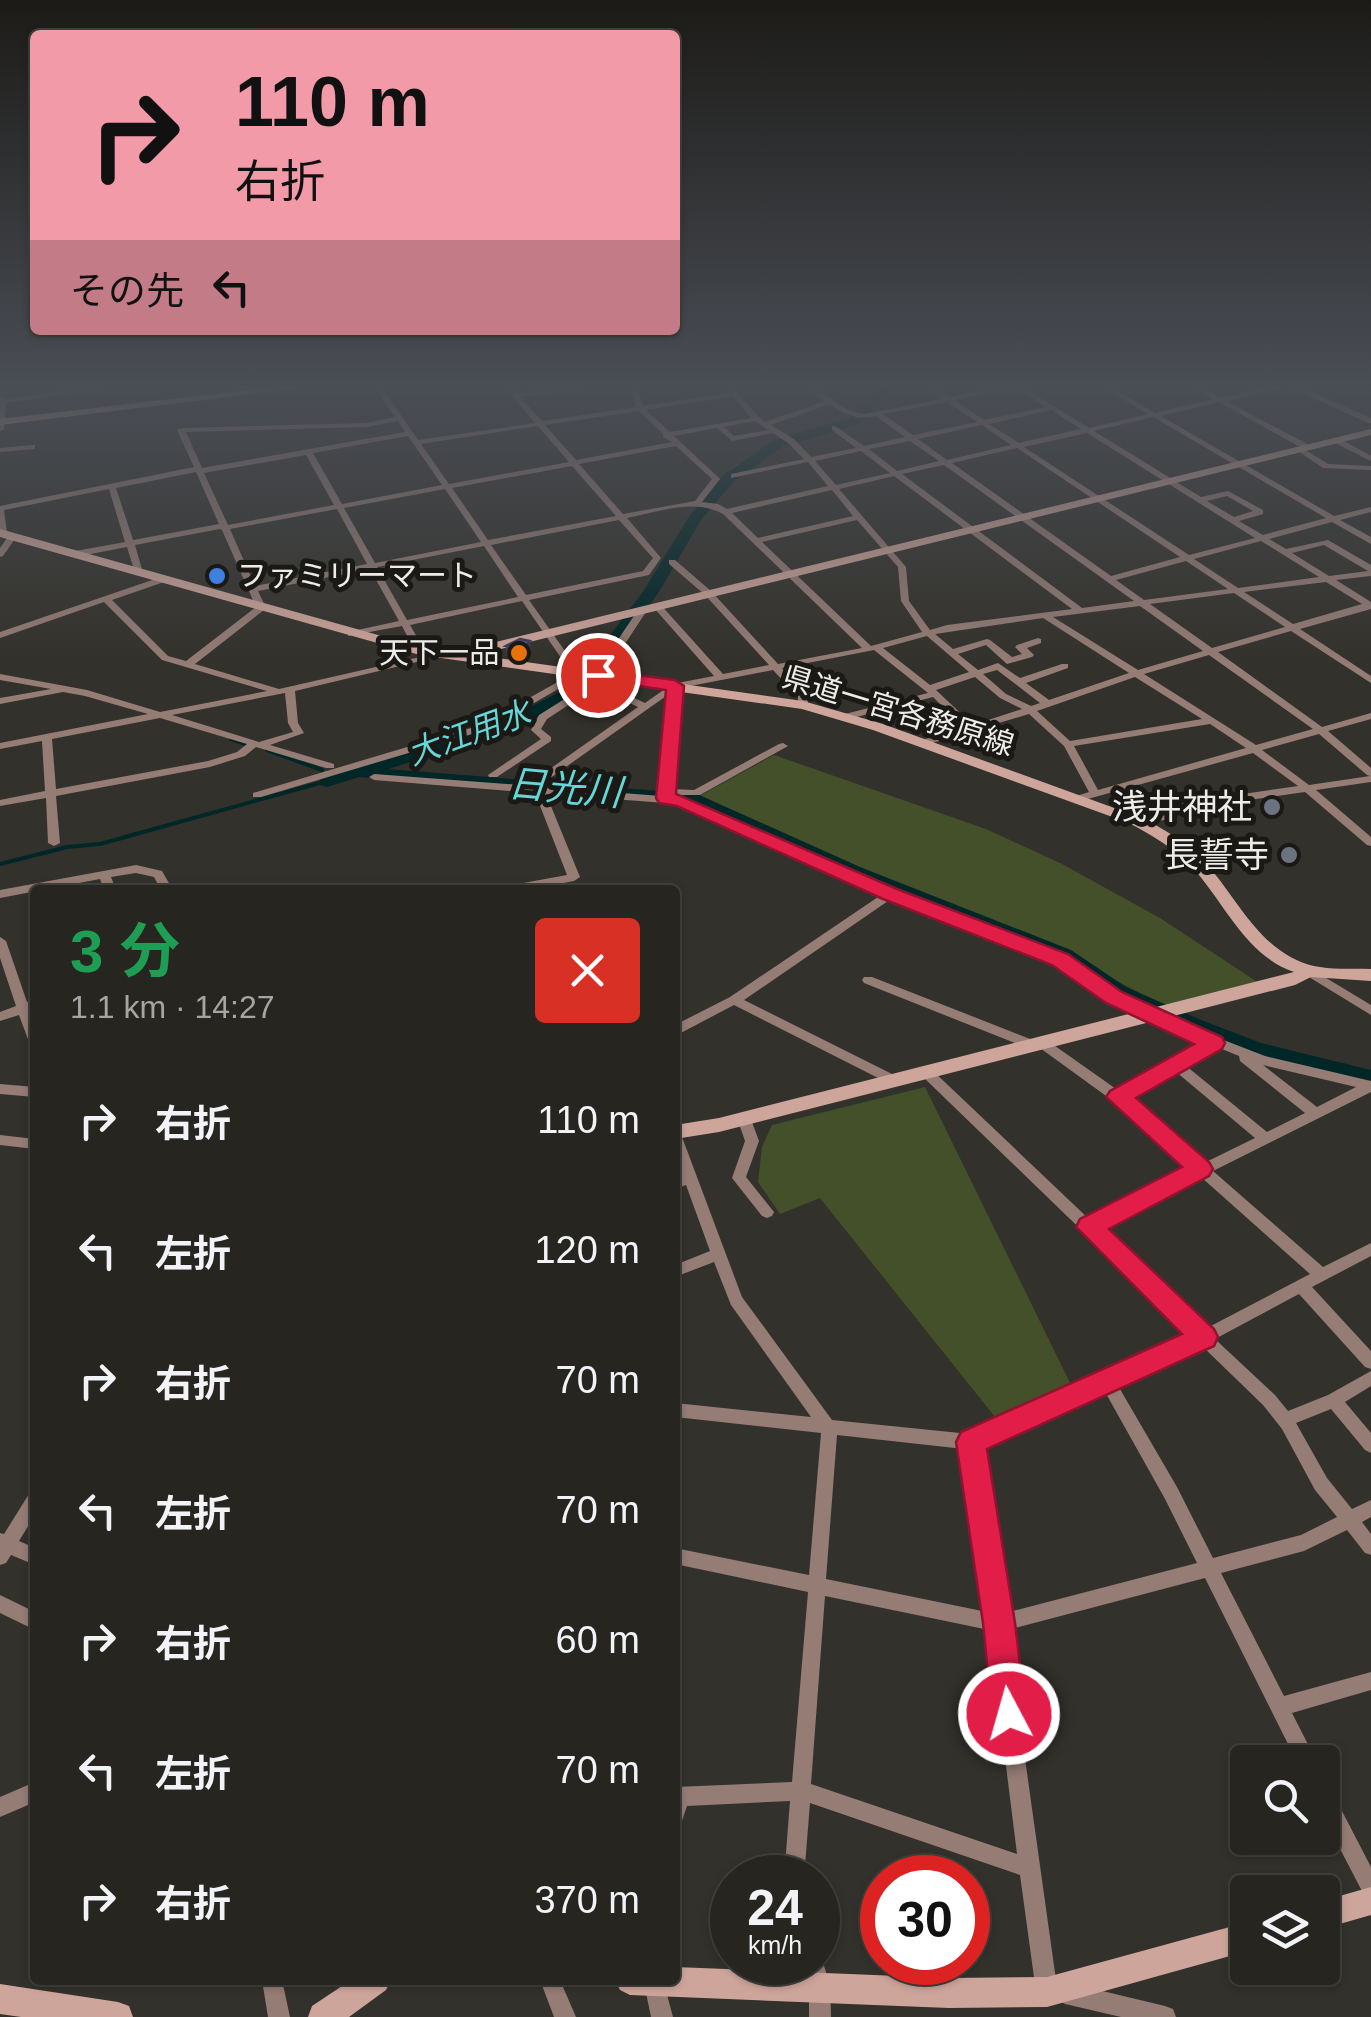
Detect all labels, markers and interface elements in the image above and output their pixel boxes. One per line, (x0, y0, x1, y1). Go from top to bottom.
text: 110 m (235, 63, 430, 141)
icon: right (70, 70, 200, 200)
text: 右折 (235, 156, 325, 207)
icon: left (204, 260, 259, 315)
text: その先 (70, 270, 184, 312)
place label: ファミリーマート (237, 559, 477, 592)
marker: ファミリーマート (206, 565, 228, 587)
pin (556, 633, 641, 718)
place label: 天下一品 (379, 636, 499, 669)
marker: 天下一品 (508, 642, 530, 664)
icon: arrive (571, 648, 626, 703)
street label: 県道一宮各務原線 (779, 660, 1018, 761)
water label: 大江用水 (403, 693, 538, 772)
water label: 日光川 (506, 762, 628, 814)
place label: 浅井神社 (1112, 787, 1252, 826)
marker: 浅井神社 (1261, 796, 1283, 818)
place label: 長誓寺 (1164, 835, 1269, 874)
marker: 長誓寺 (1278, 844, 1300, 866)
text: 3 分 (70, 918, 180, 985)
button: close (535, 918, 640, 1023)
text: 1.1 km · 14:27 (70, 989, 275, 1025)
icon: right (70, 1093, 125, 1148)
text: 110 m (537, 1099, 640, 1141)
text: 右折 (155, 1103, 231, 1145)
icon: left (70, 1223, 125, 1278)
text: 120 m (534, 1229, 640, 1271)
text: 左折 (155, 1233, 231, 1275)
icon: right (70, 1353, 125, 1408)
text: 70 m (556, 1359, 640, 1401)
text: 右折 (155, 1363, 231, 1405)
icon: left (70, 1483, 125, 1538)
text: 70 m (556, 1489, 640, 1531)
text: 左折 (155, 1493, 231, 1535)
icon: right (70, 1613, 125, 1668)
text: 60 m (556, 1619, 640, 1661)
text: 右折 (155, 1623, 231, 1665)
position arrow (957, 1662, 1061, 1766)
icon: left (70, 1743, 125, 1798)
map controls (1230, 1745, 1340, 1985)
button: search (1230, 1745, 1340, 1855)
text: 70 m (556, 1749, 640, 1791)
text: 左折 (155, 1753, 231, 1795)
speed limit sign: 30 (860, 1855, 990, 1985)
icon: right (70, 1873, 125, 1928)
button: layers (1230, 1875, 1340, 1985)
text: 370 m (534, 1879, 640, 1921)
text: 24 (747, 1880, 803, 1936)
text: 右折 (155, 1883, 231, 1925)
text: km/h (748, 1931, 802, 1959)

